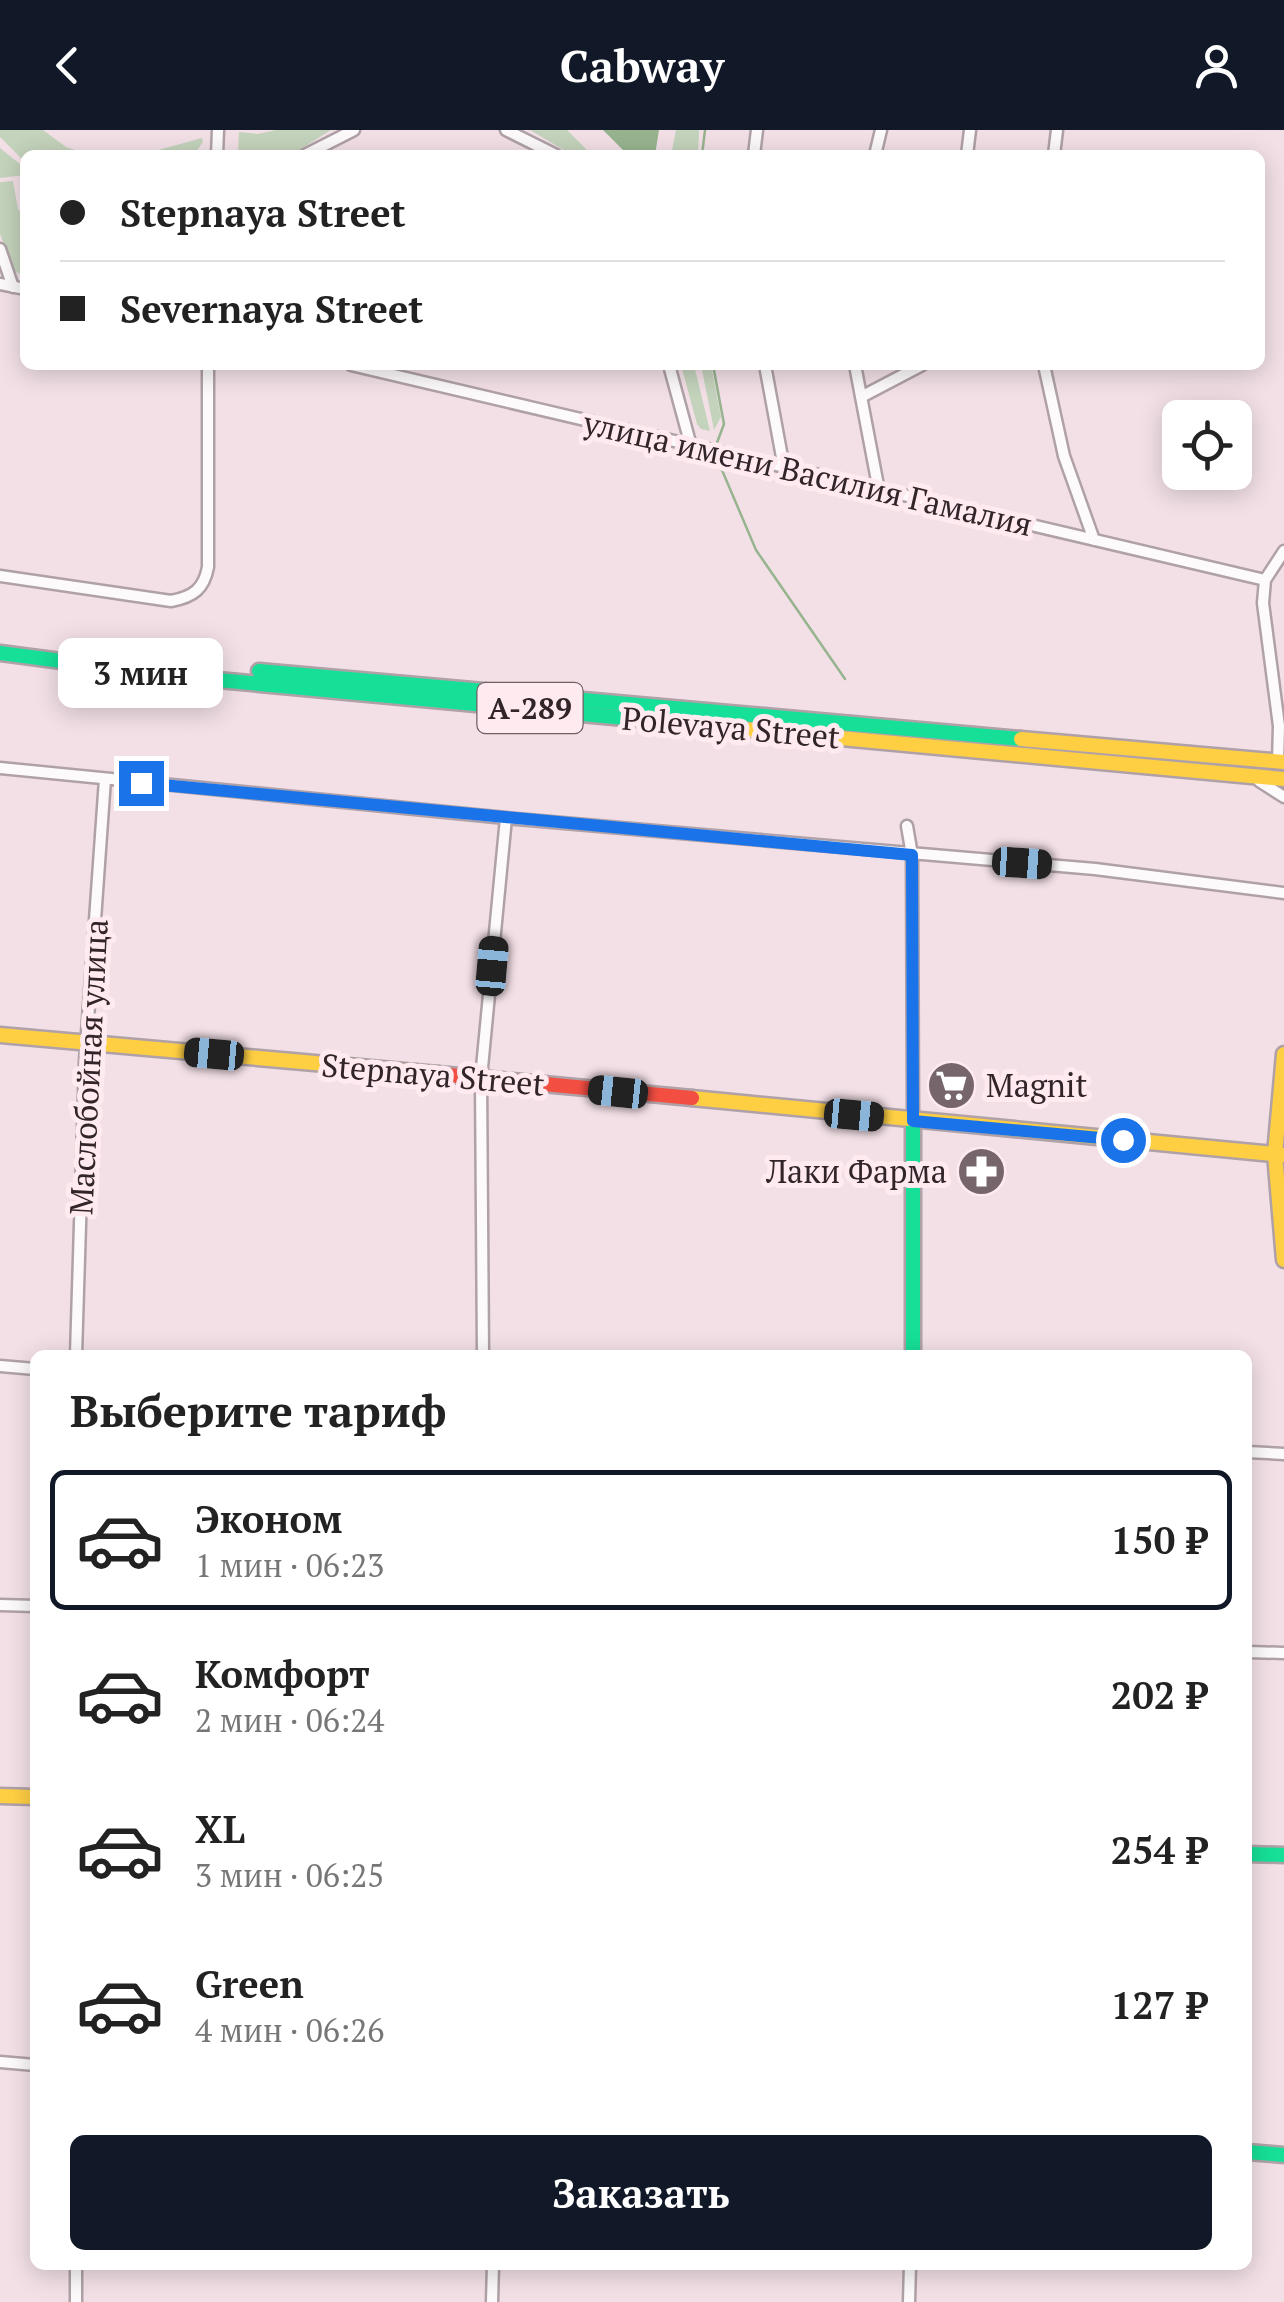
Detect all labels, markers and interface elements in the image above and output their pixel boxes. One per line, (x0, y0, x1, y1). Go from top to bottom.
text: Cabway (560, 35, 724, 95)
icon: back (40, 38, 95, 93)
icon: person (1189, 38, 1244, 93)
text: Stepnaya Street (120, 188, 406, 238)
text: Severnaya Street (120, 284, 424, 334)
map controls (1162, 400, 1252, 490)
button: locate (1162, 400, 1252, 490)
street label: улица имени Василия Гамалия (579, 401, 1036, 545)
callout: 3 мин (58, 638, 224, 708)
text: 3 мин (93, 652, 188, 694)
road number: А-289 (478, 683, 582, 733)
street label: Polevaya Street (620, 697, 842, 757)
route end (119, 761, 164, 806)
car (991, 846, 1053, 880)
street label: Маслобойная улица (59, 918, 117, 1216)
car (474, 935, 510, 997)
car (183, 1036, 245, 1072)
street label: Stepnaya Street (320, 1043, 546, 1105)
supermarket icon: Magnit (925, 1059, 977, 1111)
place label: Magnit (986, 1064, 1087, 1106)
car (587, 1074, 649, 1110)
car (823, 1097, 885, 1133)
route start (1101, 1118, 1146, 1163)
pharmacy icon: Лаки Фарма (956, 1145, 1008, 1197)
place label: Лаки Фарма (765, 1150, 947, 1192)
text: Выберите тариф (70, 1380, 446, 1440)
text: Эконом (195, 1494, 342, 1544)
icon: car (75, 1495, 165, 1585)
text: 150 ₽ (1111, 1515, 1207, 1565)
text: 1 мин · 06:23 (195, 1544, 384, 1586)
text: Комфорт (195, 1649, 370, 1699)
icon: car (75, 1650, 165, 1740)
text: 202 ₽ (1111, 1670, 1207, 1720)
text: 2 мин · 06:24 (195, 1699, 384, 1741)
text: XL (195, 1804, 245, 1854)
icon: car (75, 1805, 165, 1895)
text: 254 ₽ (1111, 1825, 1207, 1875)
text: 3 мин · 06:25 (195, 1854, 384, 1896)
text: Green (195, 1959, 304, 2009)
icon: car (75, 1960, 165, 2050)
text: 127 ₽ (1111, 1980, 1207, 2030)
text: 4 мин · 06:26 (195, 2009, 384, 2051)
button: Заказать (70, 2135, 1212, 2250)

